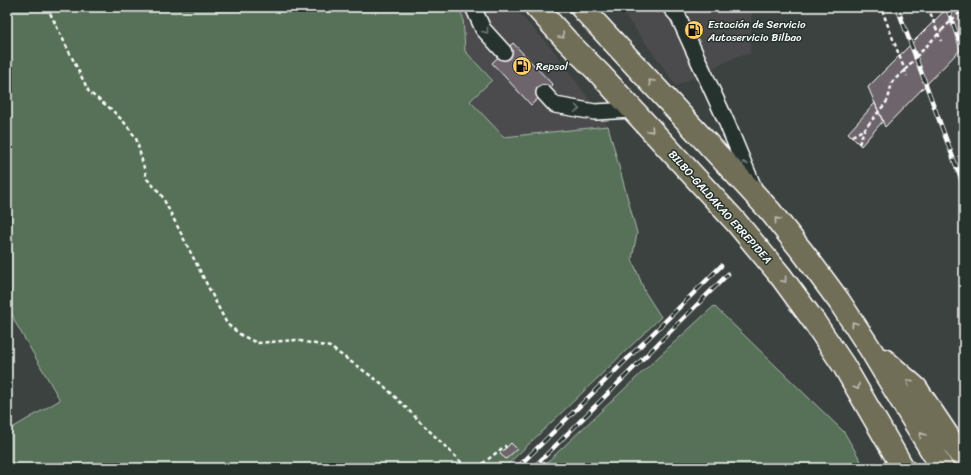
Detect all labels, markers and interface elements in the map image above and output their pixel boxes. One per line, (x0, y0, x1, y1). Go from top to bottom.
place label: Estación de Servicio Autoservicio Bilbao (707, 15, 806, 47)
fuel station icon: Estación de Servicio Autoservicio Bilbao (683, 19, 705, 41)
one-way arrow (481, 27, 488, 34)
one-way arrow (557, 31, 565, 39)
fuel station icon: Repsol (511, 55, 533, 77)
place label: Repsol (536, 57, 569, 76)
one-way arrow (649, 80, 656, 87)
one-way arrow (574, 104, 580, 113)
one-way arrow (647, 125, 654, 133)
street label: BILBO-GALDAKAO ERREPIDEA (664, 146, 776, 268)
one-way arrow (741, 161, 749, 168)
one-way arrow (774, 217, 781, 224)
one-way arrow (779, 275, 786, 282)
one-way arrow (851, 321, 859, 328)
one-way arrow (907, 380, 914, 387)
one-way arrow (852, 383, 859, 391)
one-way arrow (919, 432, 927, 439)

